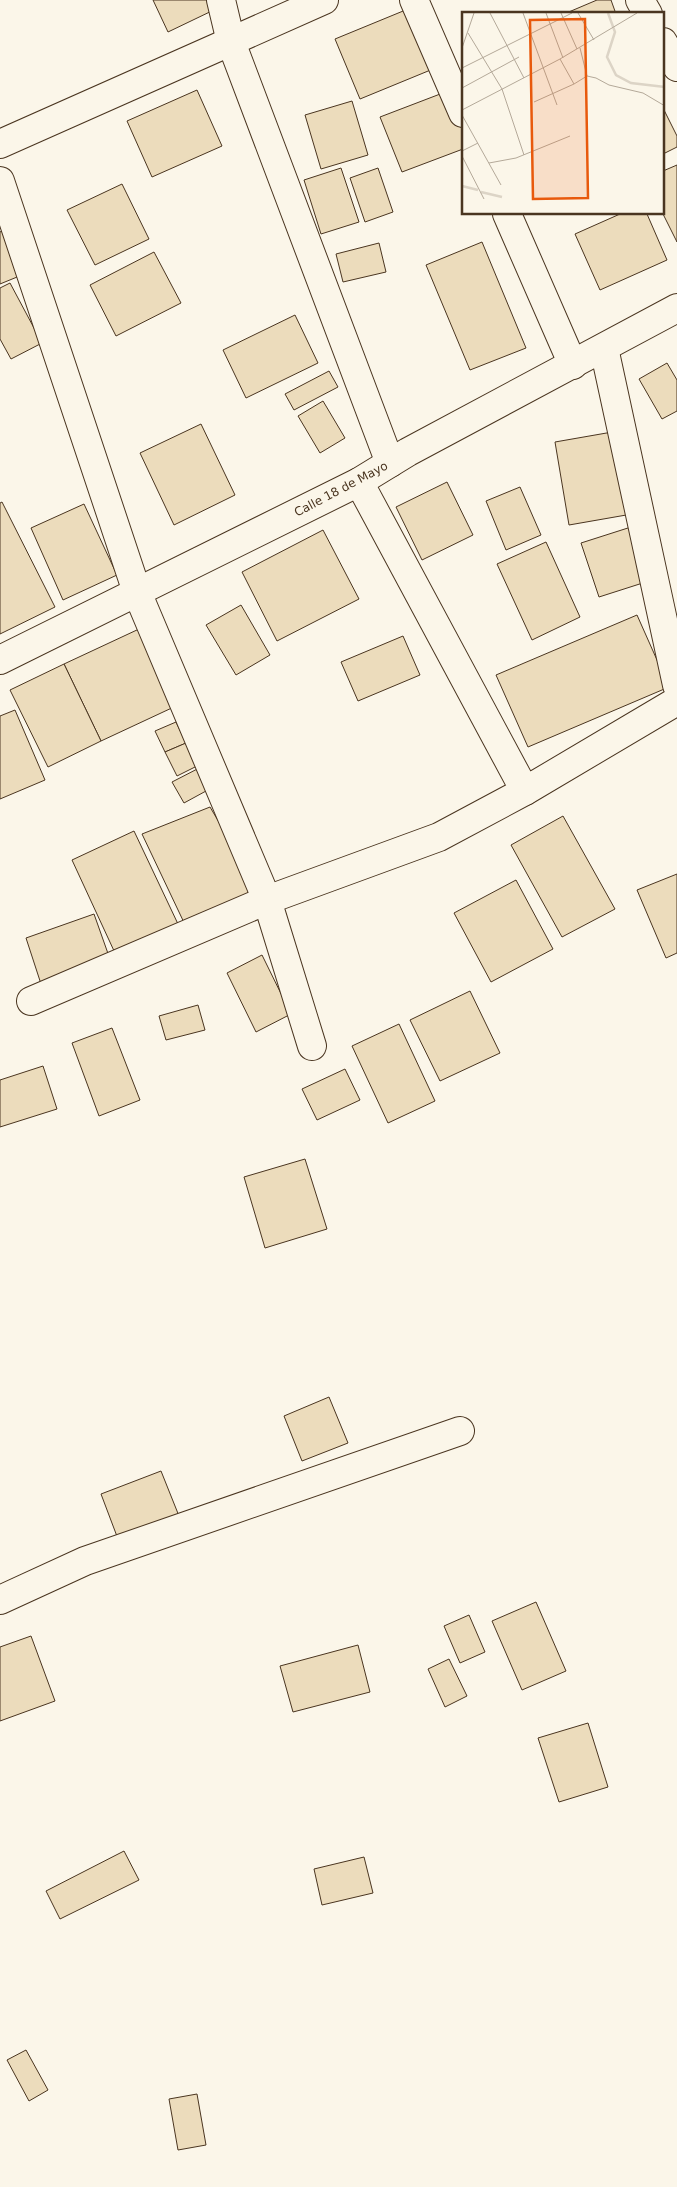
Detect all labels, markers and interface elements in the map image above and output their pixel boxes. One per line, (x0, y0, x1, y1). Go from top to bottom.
inset map (462, 12, 664, 215)
street label: Calle 18 de Mayo (292, 458, 390, 520)

